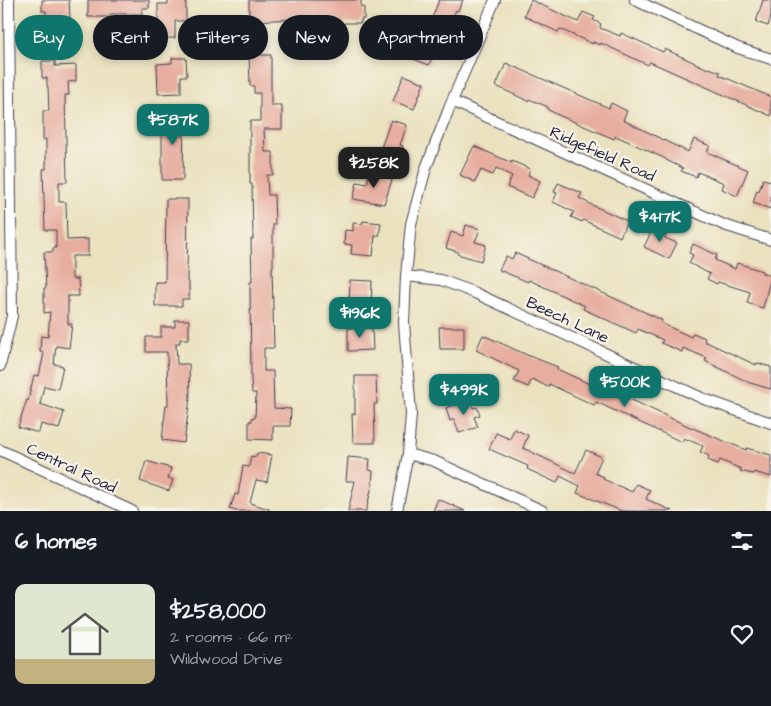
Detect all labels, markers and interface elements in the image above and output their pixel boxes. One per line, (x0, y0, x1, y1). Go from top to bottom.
chip: Buy (15, 15, 83, 60)
chip: Rent (93, 15, 168, 60)
chip: Filters (178, 15, 268, 60)
chip: New (278, 15, 349, 60)
chip: Apartment (359, 15, 483, 60)
pin: $587K (138, 104, 208, 146)
text: $587K (148, 109, 198, 131)
street label: Ridgefield Road (546, 121, 659, 188)
pin: $258K (339, 146, 409, 189)
text: $258K (349, 152, 399, 174)
pin: $417K (625, 200, 695, 243)
text: $417K (639, 206, 681, 228)
street label: Beech Lane (523, 291, 613, 349)
pin: $196K (325, 296, 395, 339)
text: $196K (340, 302, 380, 324)
pin: $500K (590, 366, 660, 408)
text: $500K (600, 371, 650, 393)
pin: $499K (429, 374, 499, 416)
text: $499K (440, 379, 488, 401)
street label: Central Road (23, 437, 120, 498)
text: 6 homes (15, 527, 97, 556)
icon: filters (728, 527, 756, 555)
text: $258,000 (170, 597, 266, 626)
icon: home (55, 604, 115, 664)
icon: heart (728, 620, 756, 648)
text: 2 rooms · 66 m² (170, 626, 293, 648)
text: Wildwood Drive (170, 648, 282, 670)

